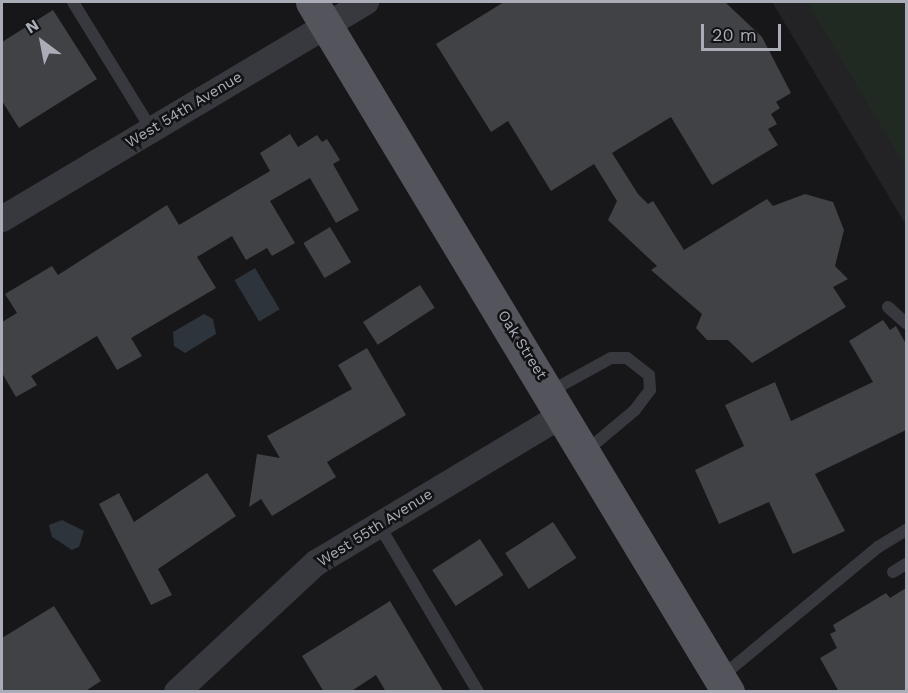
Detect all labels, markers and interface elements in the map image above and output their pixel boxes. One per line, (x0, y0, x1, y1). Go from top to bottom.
north arrow (12, 12, 72, 72)
scale bar (704, 12, 784, 50)
text: N (22, 15, 42, 38)
text: 20 m (712, 24, 757, 45)
street label: West 54th Avenue (122, 68, 246, 152)
street label: Oak Street (494, 307, 550, 383)
street label: West 55th Avenue (314, 485, 436, 571)

